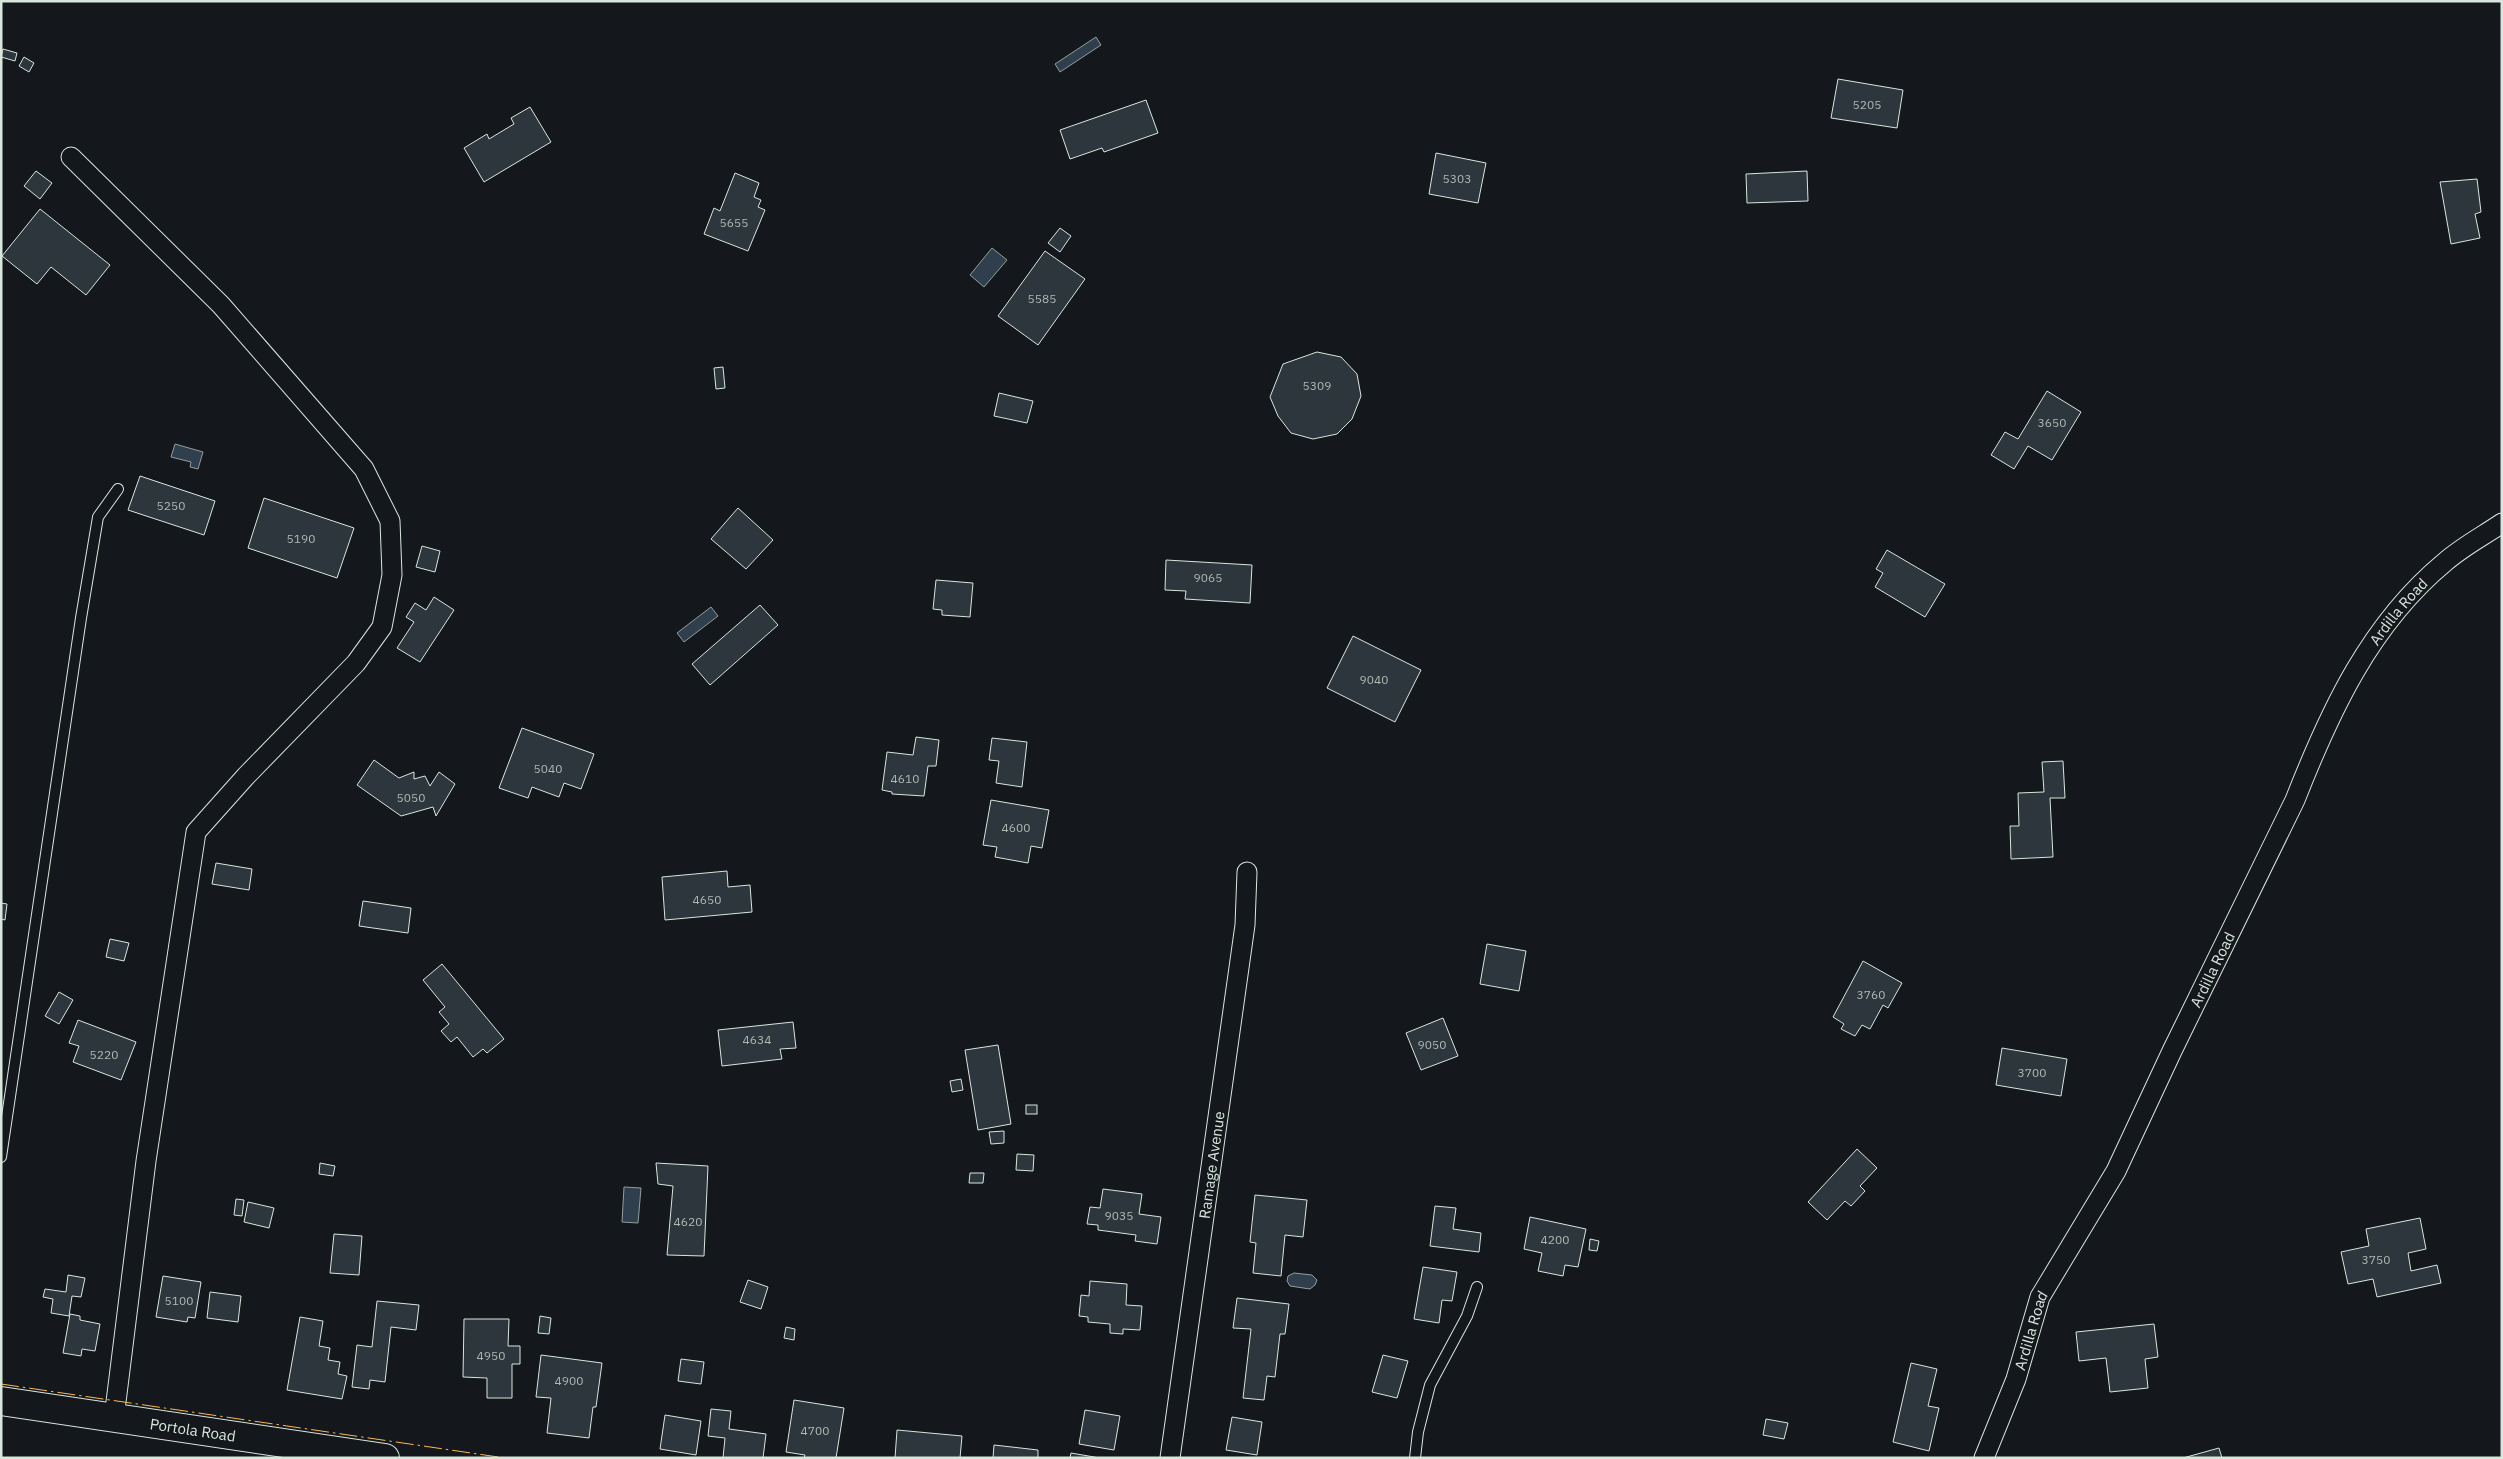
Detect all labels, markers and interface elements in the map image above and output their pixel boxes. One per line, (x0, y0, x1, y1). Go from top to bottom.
house number: 5205 (1853, 97, 1881, 112)
house number: 5303 (1443, 171, 1471, 186)
house number: 5655 (720, 215, 748, 230)
house number: 5585 (1028, 291, 1056, 306)
house number: 5309 (1303, 378, 1331, 393)
house number: 3650 (2038, 415, 2066, 430)
house number: 5250 (157, 498, 185, 513)
house number: 5190 (287, 531, 315, 546)
house number: 9065 (1194, 570, 1222, 585)
street label: Ardilla Road (2365, 574, 2431, 648)
house number: 9040 (1360, 672, 1388, 687)
house number: 5040 (534, 761, 562, 776)
house number: 4610 (891, 771, 919, 786)
house number: 5050 (397, 790, 425, 805)
house number: 4600 (1002, 820, 1030, 835)
house number: 4650 (693, 892, 721, 907)
street label: Ardilla Road (2185, 929, 2238, 1010)
house number: 3760 (1857, 987, 1885, 1002)
house number: 4634 (743, 1032, 771, 1047)
house number: 9050 (1418, 1037, 1446, 1052)
house number: 5220 (90, 1047, 118, 1062)
house number: 3700 (2018, 1065, 2046, 1080)
street label: Ramage Avenue (1194, 1110, 1228, 1220)
house number: 9035 (1105, 1208, 1133, 1223)
house number: 4620 (674, 1214, 702, 1229)
house number: 4200 (1541, 1232, 1569, 1247)
house number: 3750 (2362, 1252, 2390, 1267)
street label: Ardilla Road (2010, 1287, 2051, 1372)
house number: 5100 (165, 1293, 193, 1308)
house number: 4950 (477, 1348, 505, 1363)
house number: 4900 (555, 1373, 583, 1388)
street label: Portola Road (149, 1414, 237, 1445)
house number: 4700 (801, 1423, 829, 1438)

